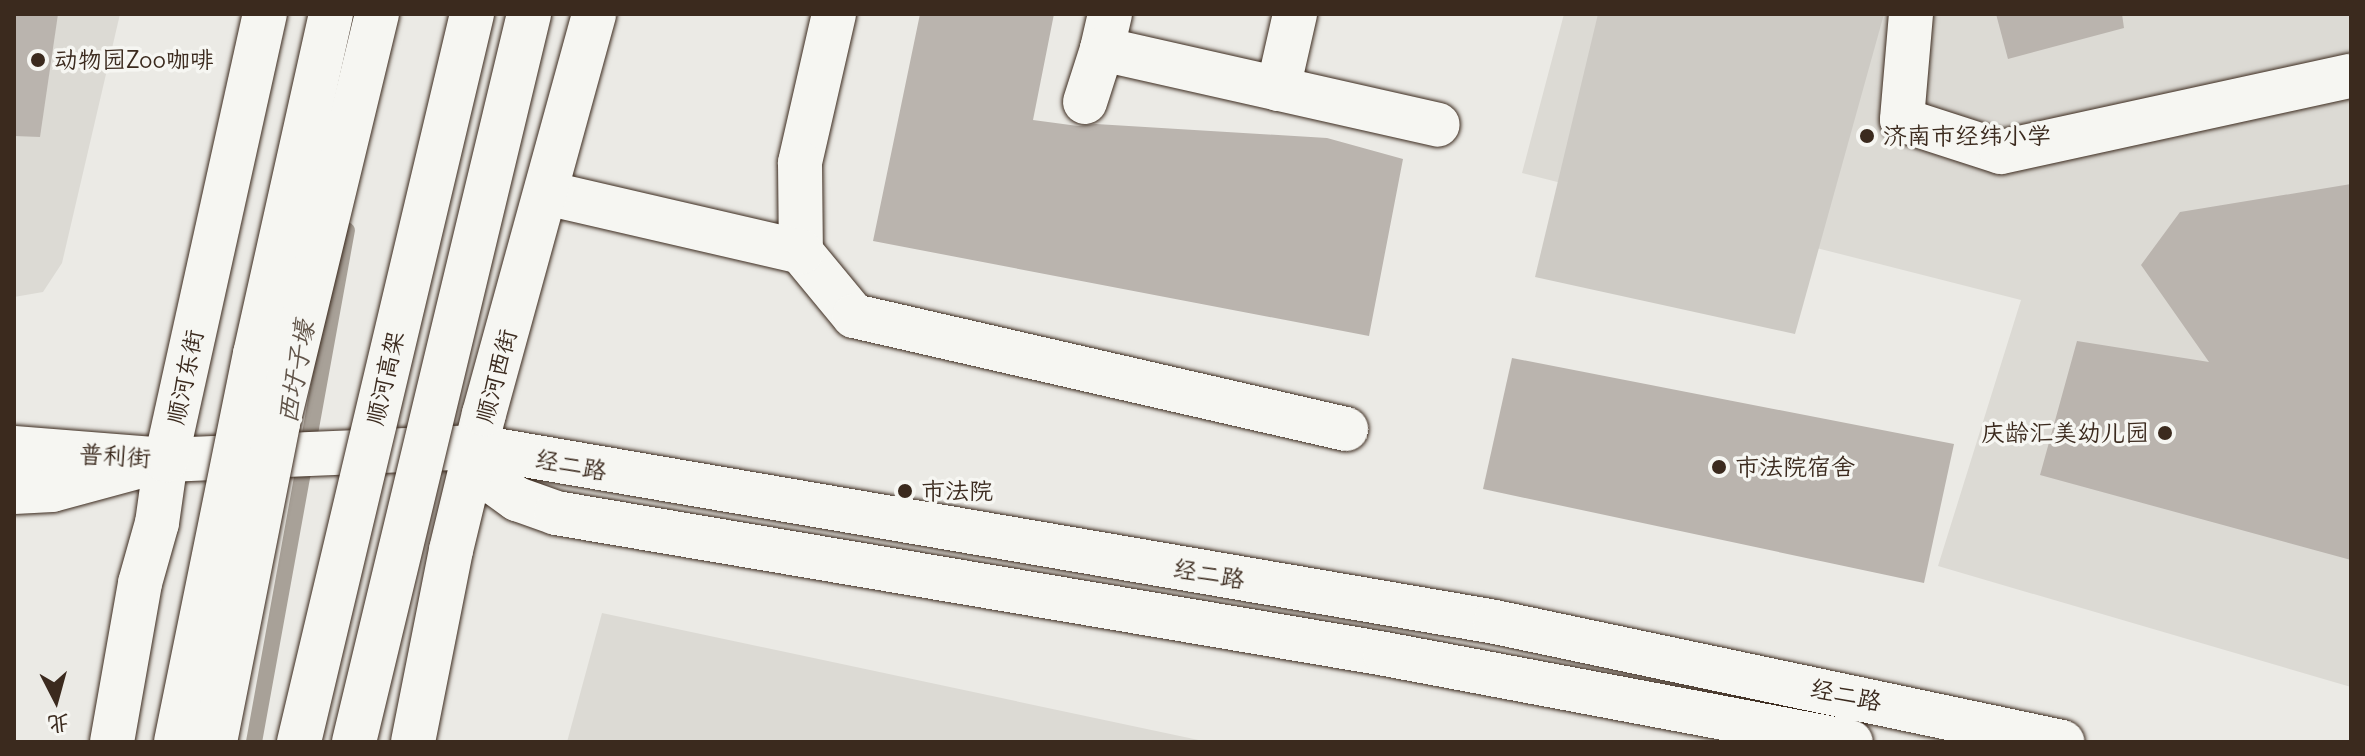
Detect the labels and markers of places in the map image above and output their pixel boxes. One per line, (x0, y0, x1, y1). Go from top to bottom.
place label: 动物园Zoo咖啡 (54, 46, 214, 74)
marker: 动物园Zoo咖啡 (29, 51, 47, 69)
place label: 济南市经纬小学 (1883, 122, 2051, 150)
marker: 济南市经纬小学 (1858, 127, 1876, 145)
place label: 庆龄汇美幼儿园 (1981, 419, 2149, 447)
marker: 庆龄汇美幼儿园 (2156, 424, 2174, 442)
place label: 市法院宿舍 (1735, 453, 1855, 481)
marker: 市法院宿舍 (1710, 458, 1728, 476)
place label: 市法院 (921, 477, 993, 505)
marker: 市法院 (896, 482, 914, 500)

